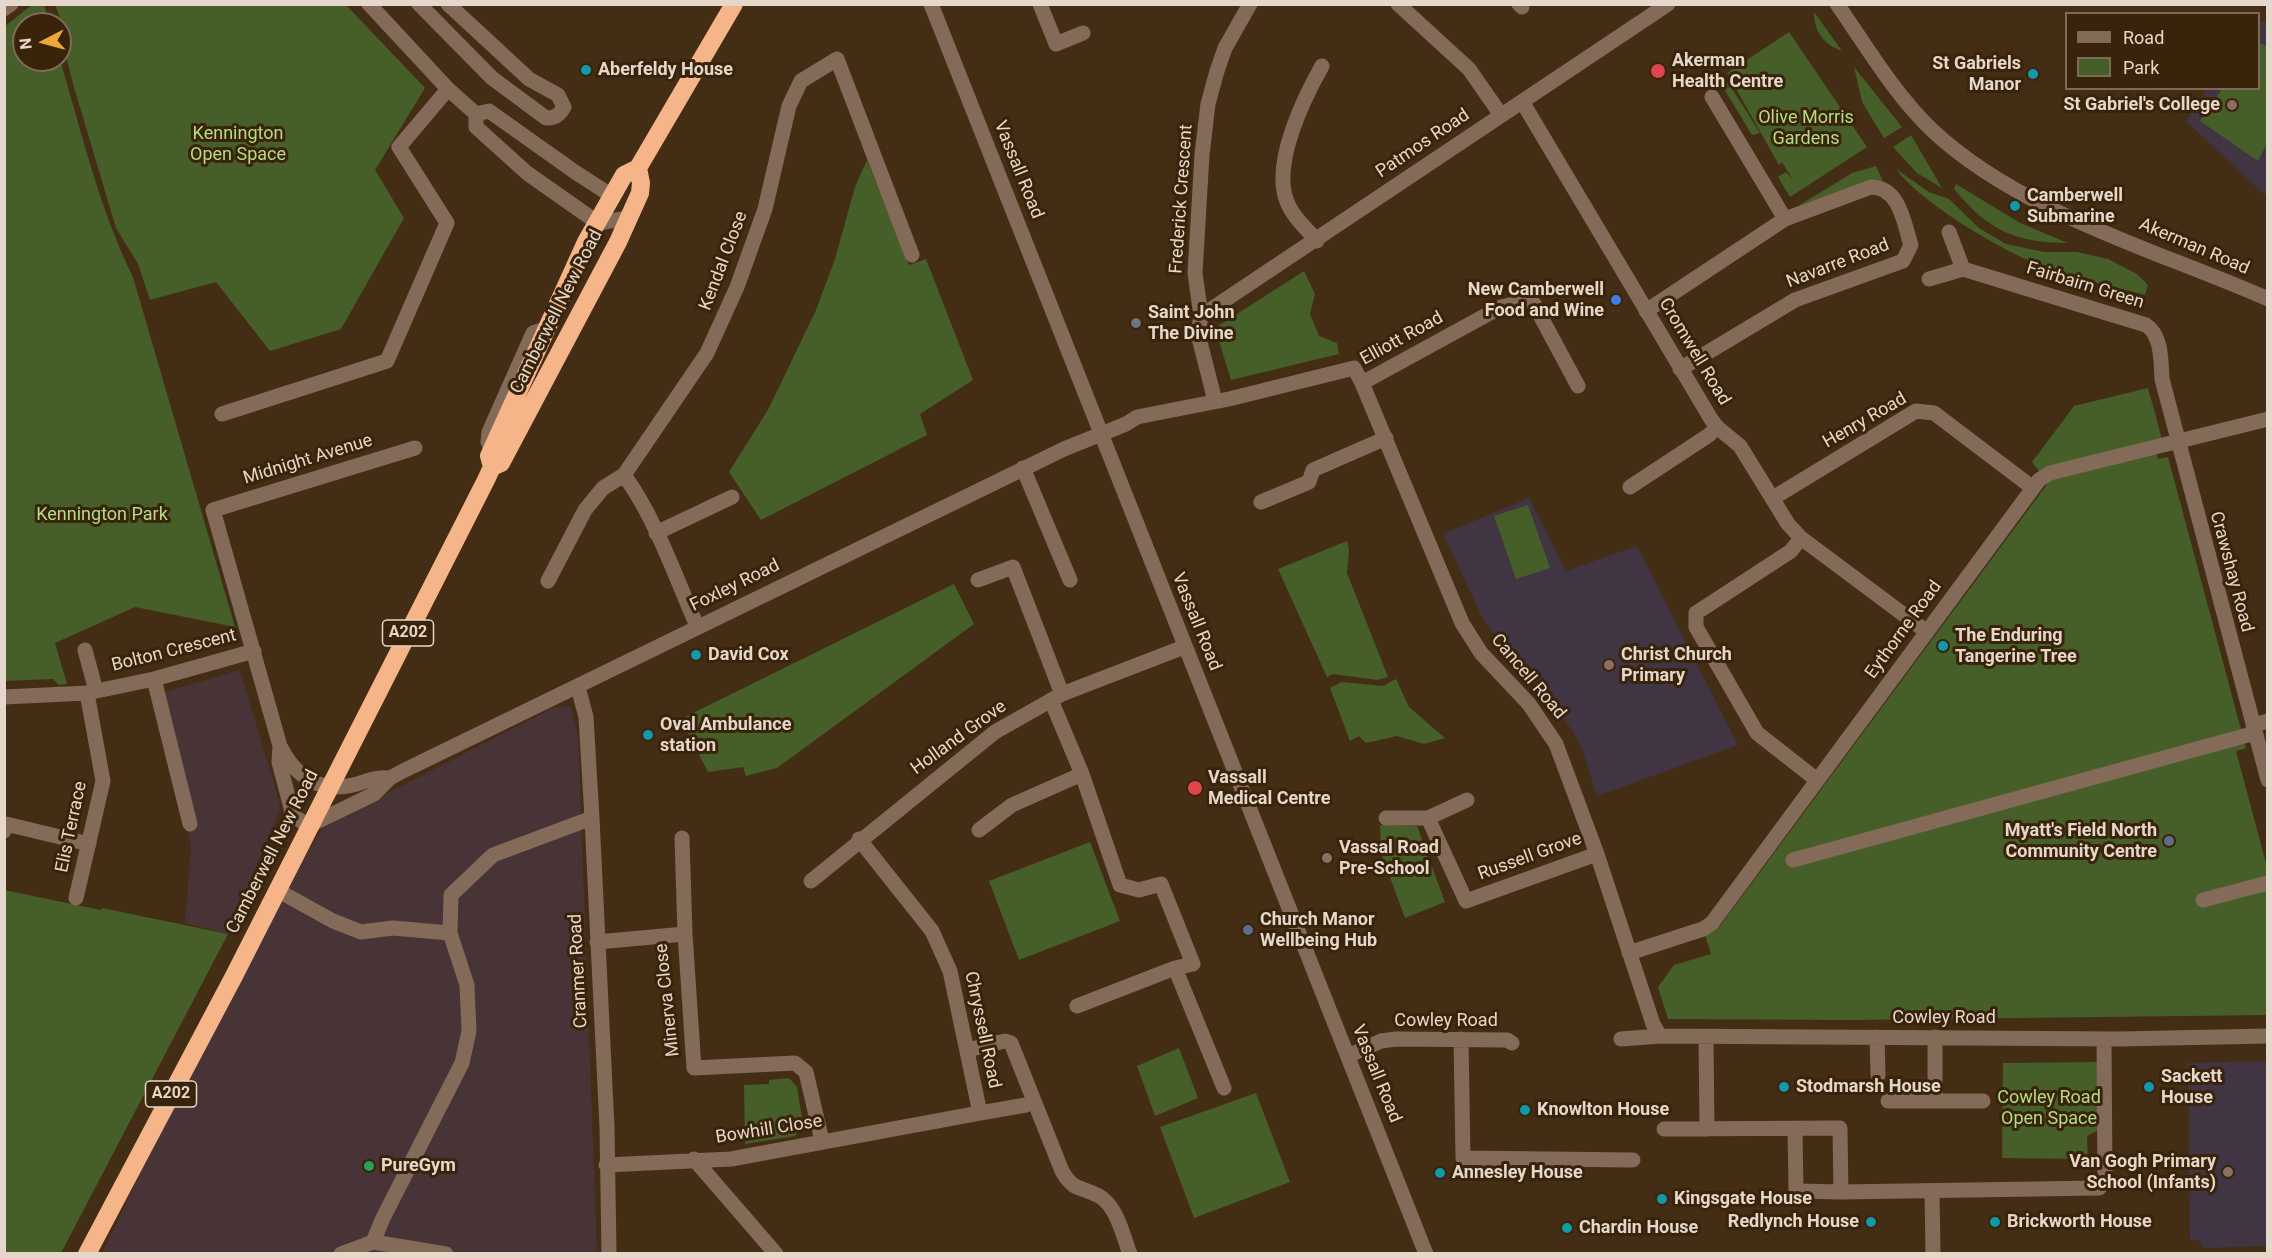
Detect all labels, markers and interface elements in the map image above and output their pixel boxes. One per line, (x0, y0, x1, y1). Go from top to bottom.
north arrow (12, 12, 72, 72)
legend (2065, 12, 2260, 90)
text: Road (2123, 27, 2164, 48)
text: N (16, 37, 36, 50)
place label: Akerman Health Centre (1672, 50, 1783, 92)
place label: St Gabriels Manor (1932, 53, 2021, 96)
text: Park (2123, 57, 2159, 78)
place label: Aberfeldy House (598, 59, 733, 81)
marker: Akerman Health Centre (1649, 62, 1667, 80)
marker: Aberfeldy House (579, 63, 593, 77)
marker: St Gabriels Manor (2026, 67, 2040, 81)
place label: St Gabriel's College (2063, 94, 2220, 116)
marker: St Gabriel's College (2225, 98, 2239, 112)
street label: Patmos Road (1372, 105, 1474, 183)
park label: Olive Morris Gardens (1758, 107, 1854, 150)
street label: Vassall Road (989, 118, 1047, 222)
park label: Kennington Open Space (190, 123, 286, 166)
street label: Frederick Crescent (1166, 124, 1198, 274)
place label: Camberwell Submarine (2027, 185, 2123, 228)
marker: Camberwell Submarine (2008, 199, 2022, 213)
street label: Kendal Close (695, 208, 753, 314)
street label: Akerman Road (2136, 214, 2252, 280)
street label: Camberwell New Road (506, 226, 608, 398)
street label: Navarre Road (1784, 235, 1892, 293)
street label: Fairbairn Green (2024, 258, 2146, 314)
place label: New Camberwell Food and Wine (1468, 279, 1604, 322)
marker: New Camberwell Food and Wine (1609, 293, 1623, 307)
street label: Cromwell Road (1654, 294, 1734, 410)
place label: Saint John The Divine (1148, 302, 1235, 344)
street label: Elliott Road (1357, 307, 1447, 371)
marker: Saint John The Divine (1129, 316, 1143, 330)
street label: Henry Road (1819, 388, 1911, 454)
street label: Midnight Avenue (241, 430, 375, 490)
park label: Kennington Park (36, 504, 168, 526)
street label: Crawshay Road (2205, 509, 2257, 635)
street label: Foxley Road (687, 555, 783, 617)
street label: Vassall Road (1167, 570, 1225, 674)
street label: Eythorne Road (1861, 577, 1947, 683)
road number: A202 (382, 620, 434, 646)
street label: Bolton Crescent (110, 625, 238, 677)
place label: The Enduring Tangerine Tree (1955, 625, 2077, 668)
street label: Cancell Road (1486, 630, 1570, 724)
marker: The Enduring Tangerine Tree (1936, 639, 1950, 653)
place label: David Cox (708, 644, 789, 666)
place label: Christ Church Primary (1621, 644, 1732, 686)
marker: David Cox (689, 648, 703, 662)
marker: Christ Church Primary (1602, 658, 1616, 672)
street label: Holland Grove (907, 696, 1011, 780)
place label: Oval Ambulance station (660, 714, 791, 756)
marker: Oval Ambulance station (641, 728, 655, 742)
street label: Camberwell New Road (222, 766, 324, 938)
place label: Vassall Medical Centre (1208, 767, 1330, 810)
street label: Elis Terrace (52, 779, 92, 875)
marker: Vassall Medical Centre (1186, 779, 1204, 797)
place label: Myatt's Field North Community Centre (2005, 820, 2157, 862)
street label: Russell Grove (1475, 828, 1585, 886)
marker: Myatt's Field North Community Centre (2162, 834, 2176, 848)
place label: Vassal Road Pre-School (1339, 837, 1439, 880)
marker: Vassal Road Pre-School (1320, 851, 1334, 865)
place label: Church Manor Wellbeing Hub (1260, 909, 1377, 952)
street label: Cranmer Road (565, 913, 593, 1029)
marker: Church Manor Wellbeing Hub (1241, 923, 1255, 937)
street label: Minerva Close (651, 942, 685, 1058)
street label: Chryssell Road (959, 970, 1005, 1090)
street label: Cowley Road (1892, 1007, 1996, 1029)
street label: Cowley Road (1394, 1010, 1498, 1032)
street label: Vassall Road (1347, 1022, 1405, 1126)
place label: Sackett House (2161, 1066, 2222, 1108)
place label: Stodmarsh House (1796, 1076, 1941, 1098)
marker: Stodmarsh House (1777, 1080, 1791, 1094)
marker: Sackett House (2142, 1080, 2156, 1094)
road number: A202 (146, 1081, 196, 1107)
park label: Cowley Road Open Space (1997, 1087, 2101, 1130)
place label: Knowlton House (1537, 1099, 1669, 1121)
marker: Knowlton House (1518, 1103, 1532, 1117)
street label: Bowhill Close (714, 1111, 824, 1149)
place label: Van Gogh Primary School (Infants) (2069, 1151, 2216, 1194)
place label: PureGym (381, 1155, 456, 1177)
marker: PureGym (362, 1159, 376, 1173)
place label: Annesley House (1452, 1162, 1583, 1184)
marker: Van Gogh Primary School (Infants) (2221, 1165, 2235, 1179)
marker: Annesley House (1433, 1166, 1447, 1180)
place label: Kingsgate House (1674, 1188, 1812, 1210)
marker: Kingsgate House (1655, 1192, 1669, 1206)
place label: Redlynch House (1728, 1211, 1859, 1233)
place label: Brickworth House (2007, 1211, 2152, 1233)
marker: Redlynch House (1864, 1215, 1878, 1229)
marker: Brickworth House (1988, 1215, 2002, 1229)
place label: Chardin House (1579, 1217, 1698, 1239)
marker: Chardin House (1560, 1221, 1574, 1235)

